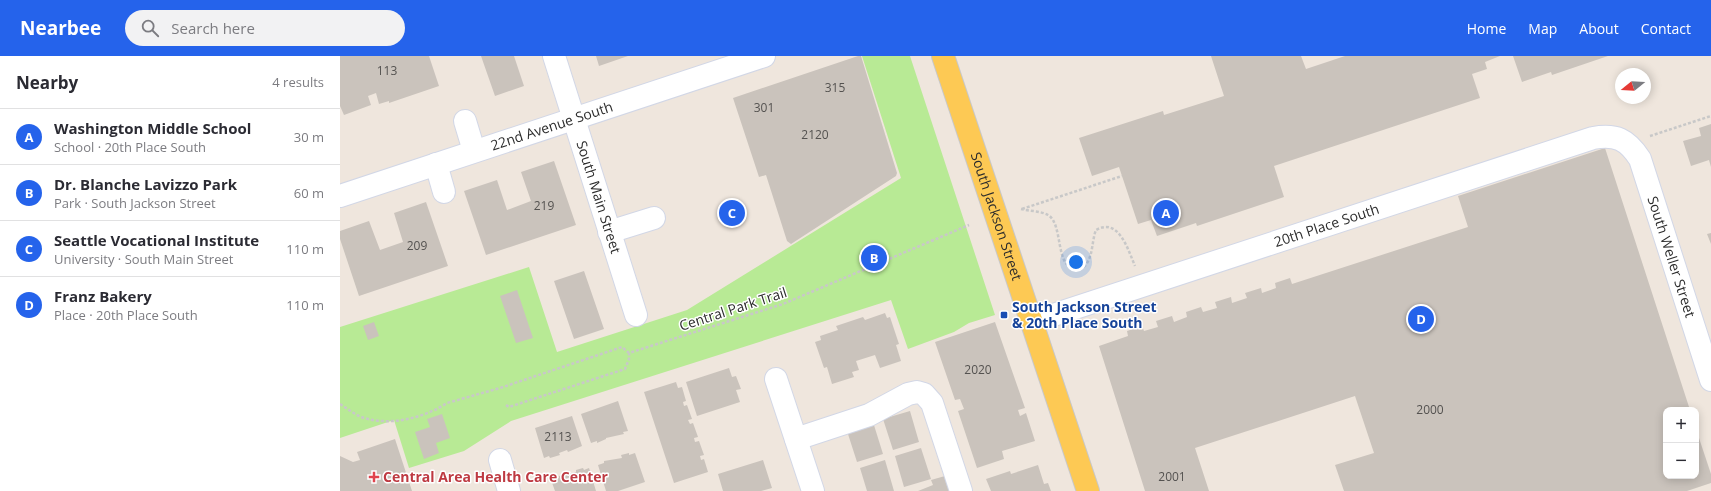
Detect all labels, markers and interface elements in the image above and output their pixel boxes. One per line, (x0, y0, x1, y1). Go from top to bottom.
search box (125, 10, 405, 46)
text: Nearbee (20, 15, 101, 41)
icon: search (139, 17, 161, 39)
text: Search here (171, 18, 255, 38)
text: Home (1467, 19, 1506, 38)
text: Map (1528, 19, 1557, 38)
text: About (1579, 19, 1619, 38)
text: Contact (1641, 19, 1691, 38)
house number: 113 (377, 62, 397, 79)
north arrow (1615, 68, 1651, 104)
text: Nearby (16, 71, 78, 94)
text: 4 results (272, 73, 324, 91)
house number: 315 (825, 79, 845, 96)
street label: 22nd Avenue South (488, 97, 615, 155)
house number: 301 (754, 99, 774, 116)
text: Washington Middle School (54, 118, 251, 138)
house number: 2120 (801, 126, 829, 143)
text: A (25, 128, 33, 146)
text: 30 m (294, 128, 324, 146)
text: School · 20th Place South (54, 138, 206, 156)
street label: South Main Street (572, 138, 626, 256)
street label: South Jackson Street (967, 150, 1027, 283)
text: Dr. Blanche Lavizzo Park (54, 174, 237, 194)
text: B (25, 184, 33, 202)
text: 60 m (294, 184, 324, 202)
text: Park · South Jackson Street (54, 194, 216, 212)
street label: South Weller Street (1644, 194, 1700, 320)
house number: 219 (534, 197, 554, 214)
pin: C (719, 198, 745, 228)
pin: A (1153, 198, 1179, 228)
street label: 20th Place South (1271, 199, 1381, 251)
text: Seattle Vocational Institute (54, 230, 259, 250)
house number: 209 (407, 237, 427, 254)
text: C (25, 240, 33, 258)
text: 110 m (286, 240, 324, 258)
pin: B (861, 243, 887, 273)
text: University · South Main Street (54, 250, 233, 268)
your location (1066, 252, 1086, 272)
street label: Central Park Trail (677, 282, 789, 335)
text: Franz Bakery (54, 286, 152, 306)
text: D (24, 296, 34, 314)
text: 110 m (286, 296, 324, 314)
place label: South Jackson Street & 20th Place South (1012, 297, 1157, 332)
pin: D (1408, 304, 1434, 334)
text: Place · 20th Place South (54, 306, 198, 324)
marker: South Jackson Street & 20th Place South (999, 310, 1009, 320)
house number: 2020 (964, 361, 992, 378)
house number: 2000 (1416, 401, 1444, 418)
map controls (1663, 407, 1699, 479)
button: + (1663, 407, 1699, 443)
house number: 2113 (544, 428, 572, 445)
button: − (1663, 443, 1699, 479)
place label: Central Area Health Care Center (383, 467, 609, 486)
house number: 2001 (1158, 468, 1186, 485)
marker: Central Area Health Care Center (368, 471, 380, 483)

